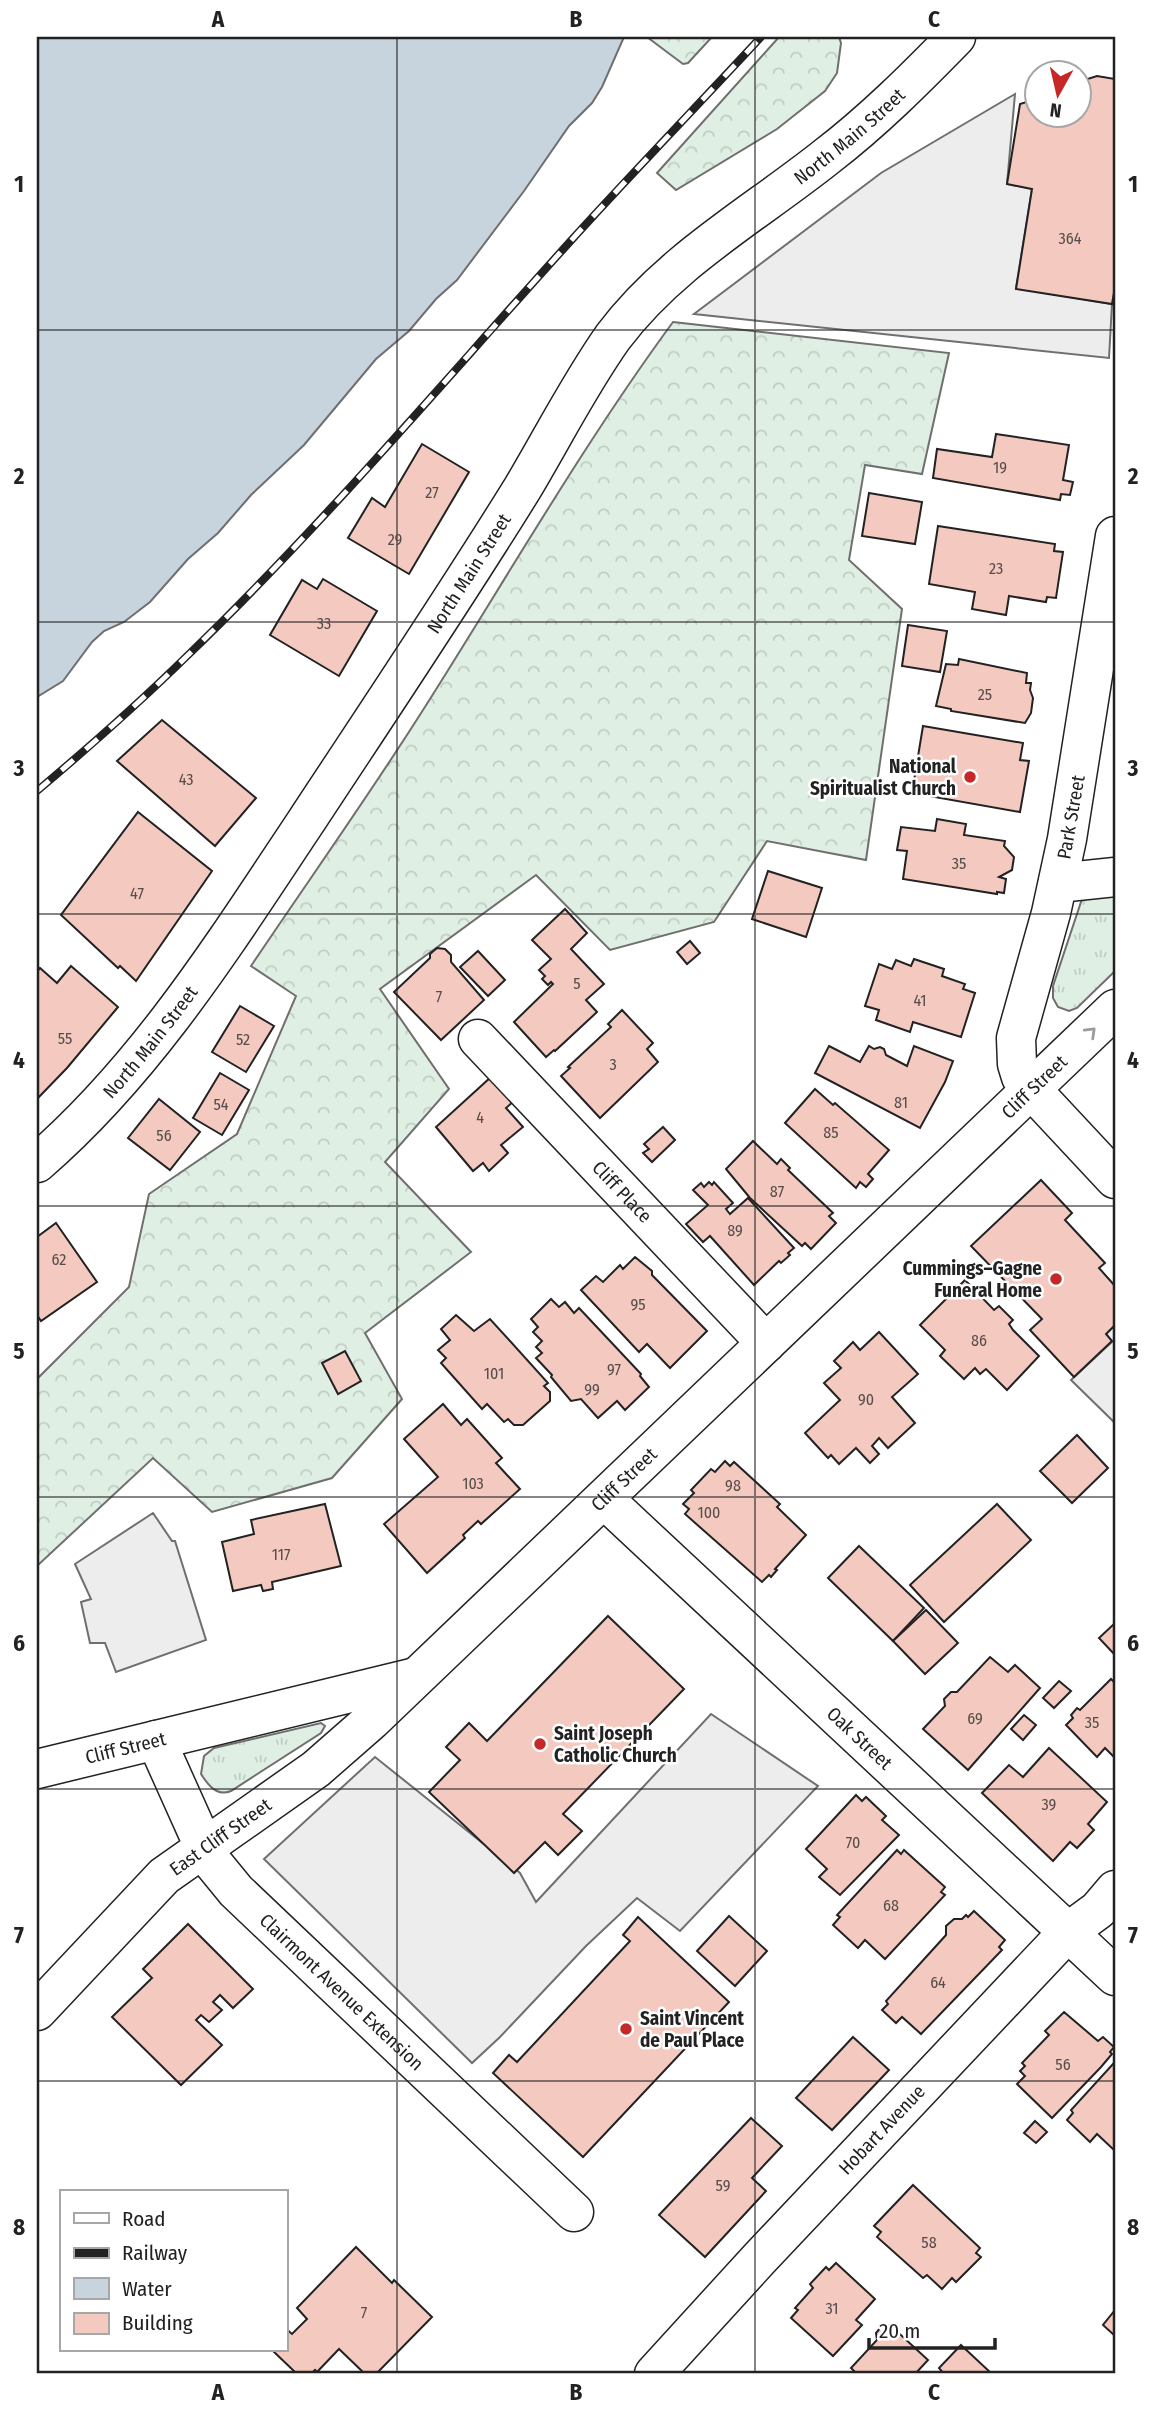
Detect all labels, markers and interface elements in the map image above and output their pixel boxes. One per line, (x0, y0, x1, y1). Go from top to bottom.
text: A (211, 5, 225, 33)
text: B (570, 5, 583, 33)
text: C (928, 5, 940, 33)
north arrow (1023, 60, 1092, 130)
street label: North Main Street (789, 83, 910, 189)
text: N (1048, 98, 1063, 123)
text: 1 (14, 170, 24, 198)
text: 1 (1128, 170, 1138, 198)
house number: 364 (1059, 229, 1082, 248)
house number: 19 (993, 458, 1007, 477)
text: 2 (13, 462, 25, 490)
text: 2 (1127, 462, 1139, 490)
house number: 27 (425, 483, 439, 502)
street label: North Main Street (422, 508, 516, 637)
house number: 29 (388, 530, 403, 549)
house number: 23 (989, 559, 1003, 578)
house number: 33 (317, 614, 331, 633)
house number: 25 (978, 685, 992, 704)
text: 3 (13, 754, 25, 782)
text: 3 (1127, 754, 1139, 782)
place label: National Spiritualist Church (810, 755, 957, 800)
marker: National Spiritualist Church (962, 769, 978, 785)
house number: 43 (179, 770, 193, 789)
street label: Park Street (1052, 772, 1090, 861)
house number: 35 (952, 854, 966, 873)
house number: 47 (130, 884, 144, 903)
house number: 5 (573, 974, 581, 993)
street label: North Main Street (98, 981, 203, 1103)
house number: 7 (436, 987, 443, 1006)
house number: 41 (913, 991, 927, 1010)
one-way arrow (1083, 1028, 1096, 1041)
house number: 55 (58, 1029, 72, 1048)
house number: 52 (236, 1030, 250, 1049)
text: 4 (13, 1046, 25, 1074)
text: 4 (1127, 1046, 1139, 1074)
street label: Cliff Street (996, 1049, 1072, 1123)
house number: 3 (609, 1055, 617, 1074)
house number: 81 (894, 1093, 908, 1112)
house number: 54 (213, 1095, 229, 1114)
house number: 4 (476, 1108, 484, 1127)
house number: 85 (823, 1123, 839, 1142)
house number: 56 (156, 1126, 172, 1145)
street label: Cliff Place (588, 1156, 657, 1227)
house number: 87 (770, 1182, 785, 1201)
house number: 89 (727, 1221, 743, 1240)
house number: 62 (52, 1250, 66, 1269)
place label: Cummings–Gagne Funeral Home (903, 1257, 1042, 1302)
marker: Cummings–Gagne Funeral Home (1048, 1271, 1064, 1287)
house number: 95 (630, 1295, 646, 1314)
house number: 86 (971, 1331, 987, 1350)
text: 5 (13, 1337, 25, 1365)
text: 5 (1127, 1337, 1139, 1365)
house number: 97 (607, 1360, 622, 1379)
house number: 101 (484, 1364, 504, 1383)
house number: 99 (584, 1380, 600, 1399)
house number: 90 (858, 1390, 874, 1409)
street label: Cliff Street (586, 1442, 662, 1516)
house number: 103 (462, 1474, 484, 1493)
house number: 98 (725, 1476, 741, 1495)
house number: 100 (698, 1503, 720, 1522)
house number: 117 (272, 1545, 291, 1564)
text: 6 (13, 1629, 25, 1657)
text: 6 (1127, 1629, 1139, 1657)
street label: Oak Street (822, 1702, 898, 1774)
house number: 69 (967, 1709, 983, 1728)
house number: 35 (1085, 1713, 1099, 1732)
place label: Saint Joseph Catholic Church (554, 1722, 677, 1767)
street label: Cliff Street (83, 1726, 169, 1768)
marker: Saint Joseph Catholic Church (532, 1736, 548, 1752)
street label: East Cliff Street (165, 1792, 276, 1880)
house number: 39 (1042, 1795, 1057, 1814)
house number: 70 (846, 1833, 860, 1852)
house number: 68 (883, 1896, 899, 1915)
street label: Clairmont Avenue Extension (255, 1908, 429, 2075)
text: 7 (14, 1921, 24, 1949)
text: 7 (1128, 1921, 1138, 1949)
house number: 64 (930, 1973, 946, 1992)
place label: Saint Vincent de Paul Place (640, 2007, 744, 2052)
marker: Saint Vincent de Paul Place (618, 2021, 634, 2037)
house number: 56 (1055, 2055, 1071, 2074)
street label: Hobart Avenue (834, 2080, 929, 2179)
house number: 59 (716, 2176, 731, 2195)
legend (60, 2190, 287, 2352)
text: Road (122, 2206, 166, 2232)
text: 8 (13, 2213, 25, 2241)
text: 8 (1127, 2213, 1139, 2241)
house number: 58 (921, 2233, 937, 2252)
text: Railway (122, 2240, 188, 2266)
text: Water (122, 2276, 172, 2302)
house number: 31 (825, 2299, 839, 2318)
house number: 7 (361, 2303, 368, 2322)
scale bar (869, 2306, 995, 2350)
text: Building (122, 2310, 193, 2336)
text: 20 m (879, 2318, 920, 2344)
text: A (211, 2378, 225, 2406)
text: B (570, 2378, 583, 2406)
text: C (928, 2378, 940, 2406)

